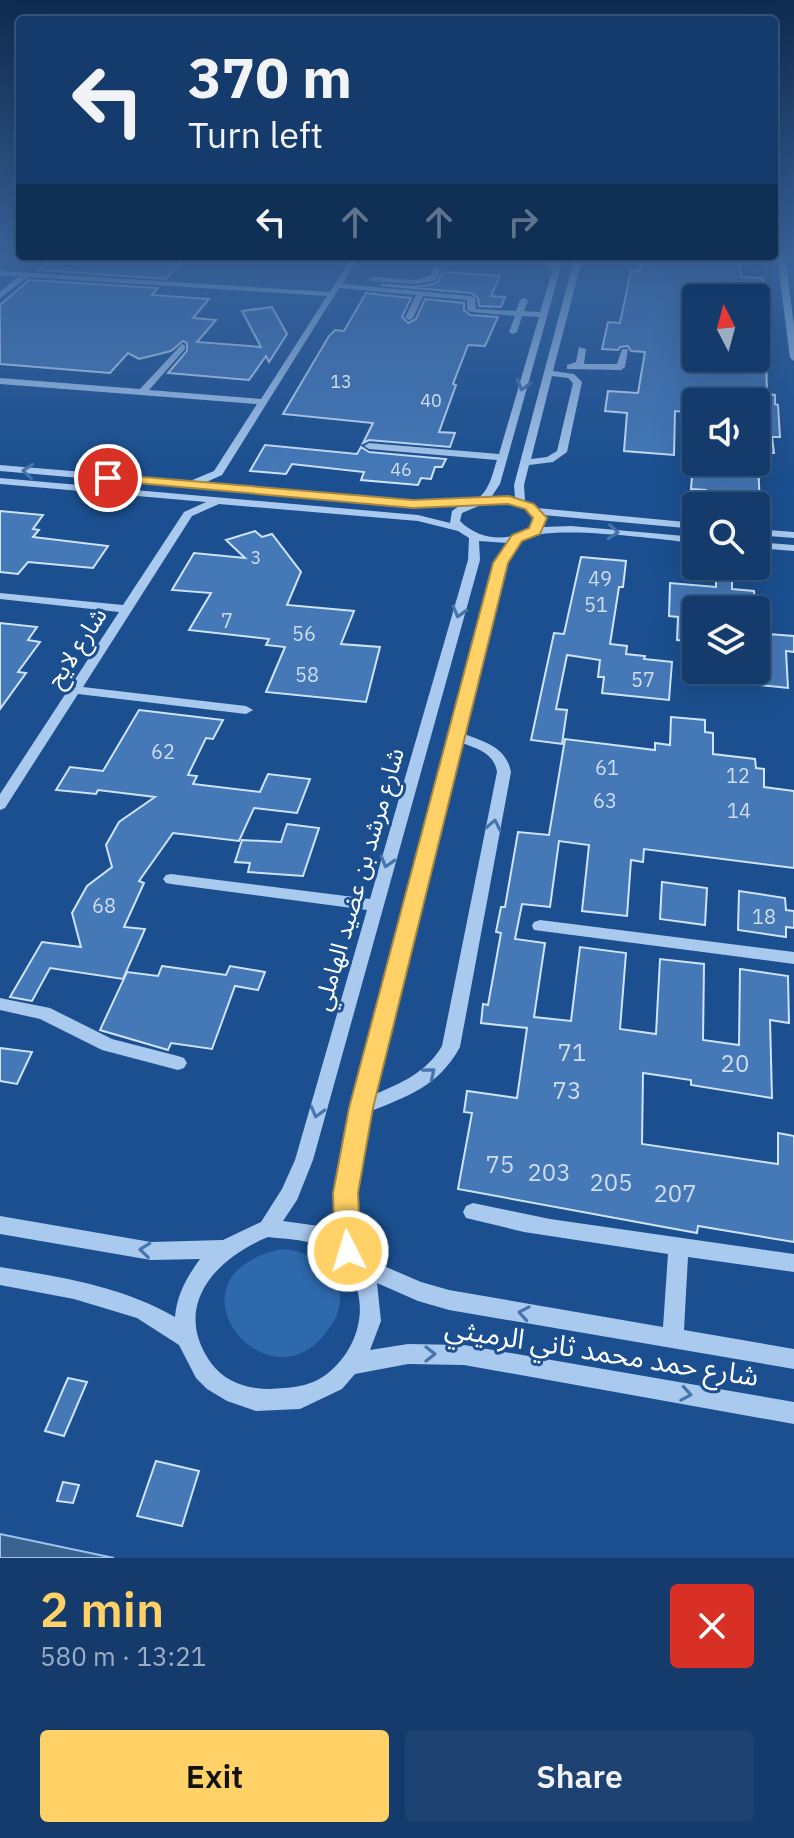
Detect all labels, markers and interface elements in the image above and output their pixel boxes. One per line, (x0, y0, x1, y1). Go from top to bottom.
text: 370 m (188, 41, 352, 113)
icon: left (56, 48, 160, 152)
text: Turn left (188, 111, 323, 158)
icon: left (249, 200, 293, 244)
icon: ahead (333, 200, 377, 244)
icon: ahead (417, 200, 461, 244)
icon: right (501, 200, 545, 244)
north arrow (682, 284, 770, 372)
map controls (682, 284, 770, 684)
house number: 13 (330, 370, 352, 393)
one-way arrow (516, 377, 532, 391)
button: sound (682, 388, 770, 476)
house number: 40 (420, 389, 442, 412)
pin (74, 444, 142, 512)
icon: arrive (86, 456, 130, 500)
house number: 46 (390, 458, 412, 481)
one-way arrow (21, 462, 34, 479)
button: search (682, 492, 770, 580)
one-way arrow (606, 523, 619, 540)
house number: 3 (251, 546, 261, 569)
house number: 49 (588, 565, 612, 592)
house number: 51 (584, 591, 608, 618)
button: layers (682, 596, 770, 684)
street label: شارع لايح (38, 601, 115, 694)
one-way arrow (452, 605, 468, 618)
house number: 7 (221, 607, 233, 634)
house number: 56 (292, 620, 316, 647)
house number: 58 (295, 661, 319, 688)
house number: 57 (631, 666, 655, 693)
house number: 62 (151, 738, 175, 765)
street label: شارع مرشد بن عضيد الهاملي (305, 744, 414, 1015)
house number: 61 (595, 754, 619, 781)
house number: 12 (726, 762, 750, 789)
house number: 63 (593, 787, 617, 814)
house number: 14 (727, 797, 751, 824)
one-way arrow (485, 819, 502, 832)
one-way arrow (380, 854, 396, 868)
house number: 68 (92, 892, 116, 919)
house number: 18 (752, 903, 776, 930)
house number: 71 (558, 1036, 586, 1068)
house number: 20 (721, 1047, 749, 1079)
one-way arrow (421, 1068, 436, 1082)
house number: 73 (553, 1074, 581, 1106)
one-way arrow (310, 1105, 326, 1119)
house number: 75 (486, 1148, 514, 1180)
house number: 203 (527, 1156, 571, 1188)
house number: 205 (589, 1166, 633, 1198)
house number: 207 (653, 1177, 697, 1209)
position arrow (306, 1209, 390, 1293)
one-way arrow (138, 1241, 151, 1258)
one-way arrow (517, 1305, 531, 1322)
street label: شارع حمد محمد ثاني الرميثي (442, 1308, 761, 1398)
one-way arrow (424, 1345, 437, 1363)
one-way arrow (680, 1385, 693, 1402)
text: 2 min (40, 1578, 164, 1640)
button: close (670, 1584, 754, 1668)
text: 580 m · 13:21 (40, 1639, 206, 1673)
button: Exit (40, 1730, 389, 1822)
button: Share (405, 1730, 754, 1822)

